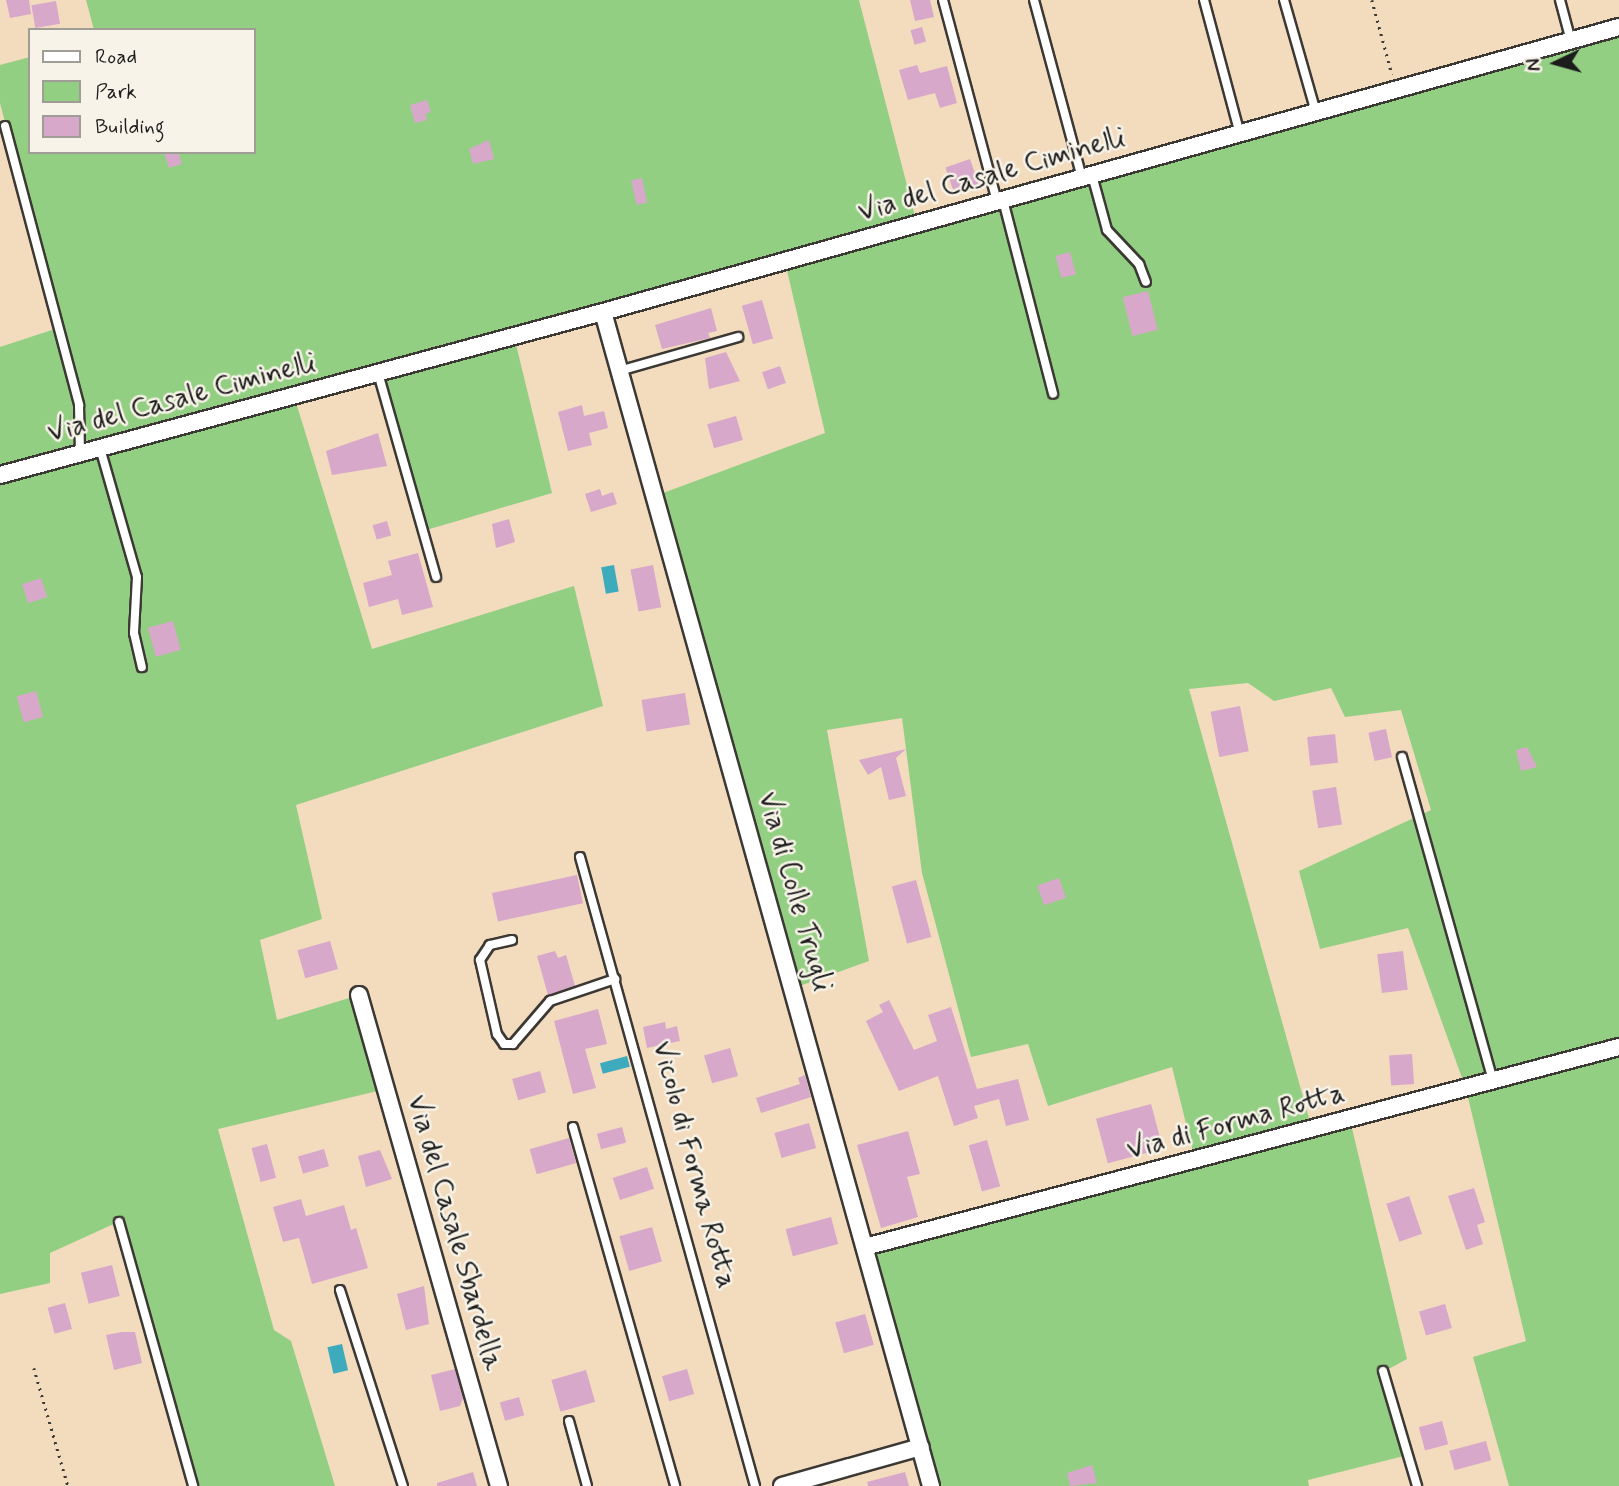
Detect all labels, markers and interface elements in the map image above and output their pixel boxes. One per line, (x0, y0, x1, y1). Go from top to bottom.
legend (28, 28, 256, 154)
north arrow (1521, 28, 1591, 98)
text: Road (95, 43, 137, 71)
text: N (1522, 57, 1548, 72)
text: Park (95, 78, 137, 106)
text: Building (95, 113, 165, 141)
street label: Via del Casale Ciminelli (847, 120, 1137, 232)
street label: Via del Casale Ciminelli (37, 345, 327, 453)
street label: Via di Colle Trugli (750, 789, 838, 995)
street label: Vicolo di Forma Rotta (643, 1036, 743, 1294)
street label: Via di Forma Rotta (1120, 1077, 1352, 1169)
street label: Via del Casale Sbardella (398, 1090, 510, 1376)

